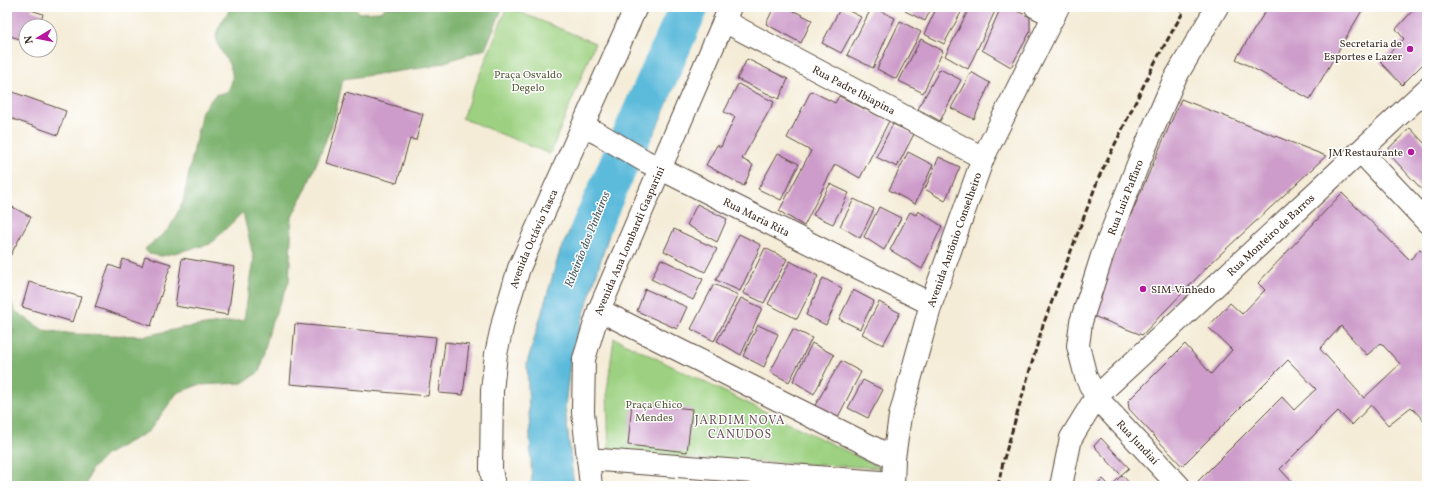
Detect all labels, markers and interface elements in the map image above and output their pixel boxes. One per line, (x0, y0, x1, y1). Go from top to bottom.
north arrow (18, 18, 58, 58)
text: N (22, 34, 38, 45)
place label: Secretaria de Esportes e Lazer (1324, 37, 1402, 65)
marker: Secretaria de Esportes e Lazer (1405, 44, 1415, 54)
street label: Rua Padre Ibiapina (809, 63, 898, 119)
park label: Praça Osvaldo Degelo (494, 68, 562, 96)
place label: JM Restaurante (1329, 146, 1403, 161)
marker: JM Restaurante (1406, 147, 1416, 157)
street label: Rua Luiz Paffaro (1105, 158, 1148, 238)
street label: Avenida Ana Lombardi Gasparini (592, 164, 669, 318)
street label: Avenida Antônio Conselheiro (924, 171, 986, 310)
street label: Avenida Octávio Tasca (507, 187, 563, 291)
water label: Ribeirão dos Pinheiros (561, 188, 615, 290)
street label: Rua Monteiro de Barros (1224, 191, 1319, 280)
street label: Rua Maria Rita (720, 195, 792, 241)
place label: SIM-Vinhedo (1151, 283, 1215, 298)
marker: SIM-Vinhedo (1138, 284, 1148, 294)
park label: Praça Chico Mendes (626, 398, 683, 426)
district label: JARDIM NOVA CANUDOS (695, 413, 785, 443)
street label: Rua Jundiaí (1112, 417, 1162, 469)

